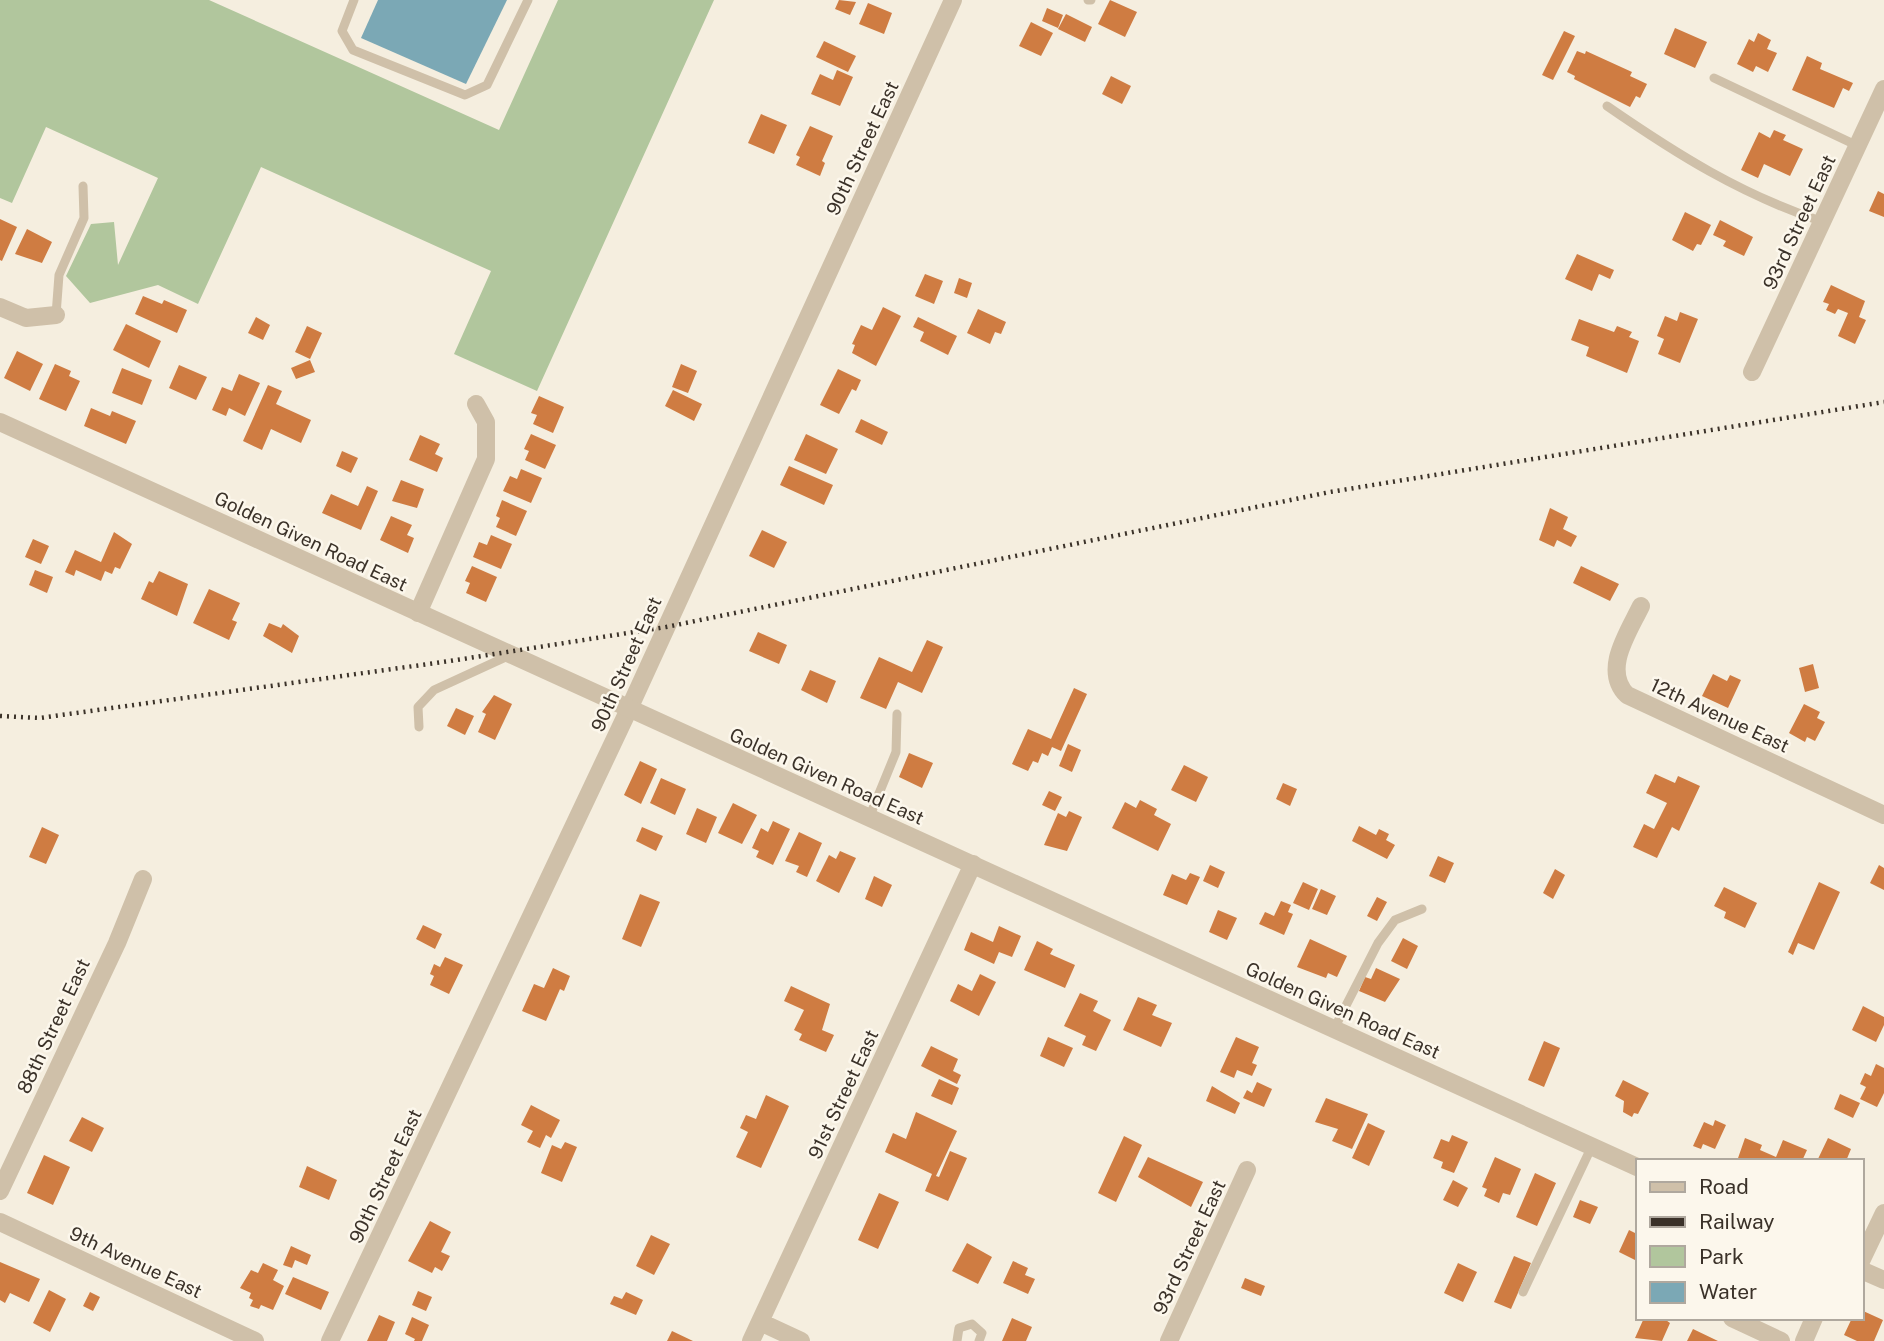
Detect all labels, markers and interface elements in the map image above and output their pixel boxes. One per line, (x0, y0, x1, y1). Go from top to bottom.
street label: 90th Street East (821, 78, 903, 218)
street label: 93rd Street East (1758, 151, 1840, 293)
street label: Golden Given Road East (211, 487, 411, 595)
street label: 90th Street East (586, 593, 666, 735)
street label: 12th Avenue East (1647, 673, 1793, 757)
street label: Golden Given Road East (726, 723, 928, 829)
street label: 88th Street East (12, 955, 94, 1097)
street label: Golden Given Road East (1242, 957, 1444, 1063)
street label: 91st Street East (803, 1026, 883, 1162)
street label: 90th Street East (344, 1106, 426, 1246)
legend (1636, 1159, 1863, 1320)
text: Road (1699, 1174, 1749, 1199)
street label: 93rd Street East (1148, 1176, 1230, 1318)
text: Railway (1699, 1209, 1775, 1234)
street label: 9th Avenue East (66, 1222, 206, 1302)
text: Park (1699, 1244, 1744, 1269)
text: Water (1699, 1279, 1757, 1304)

